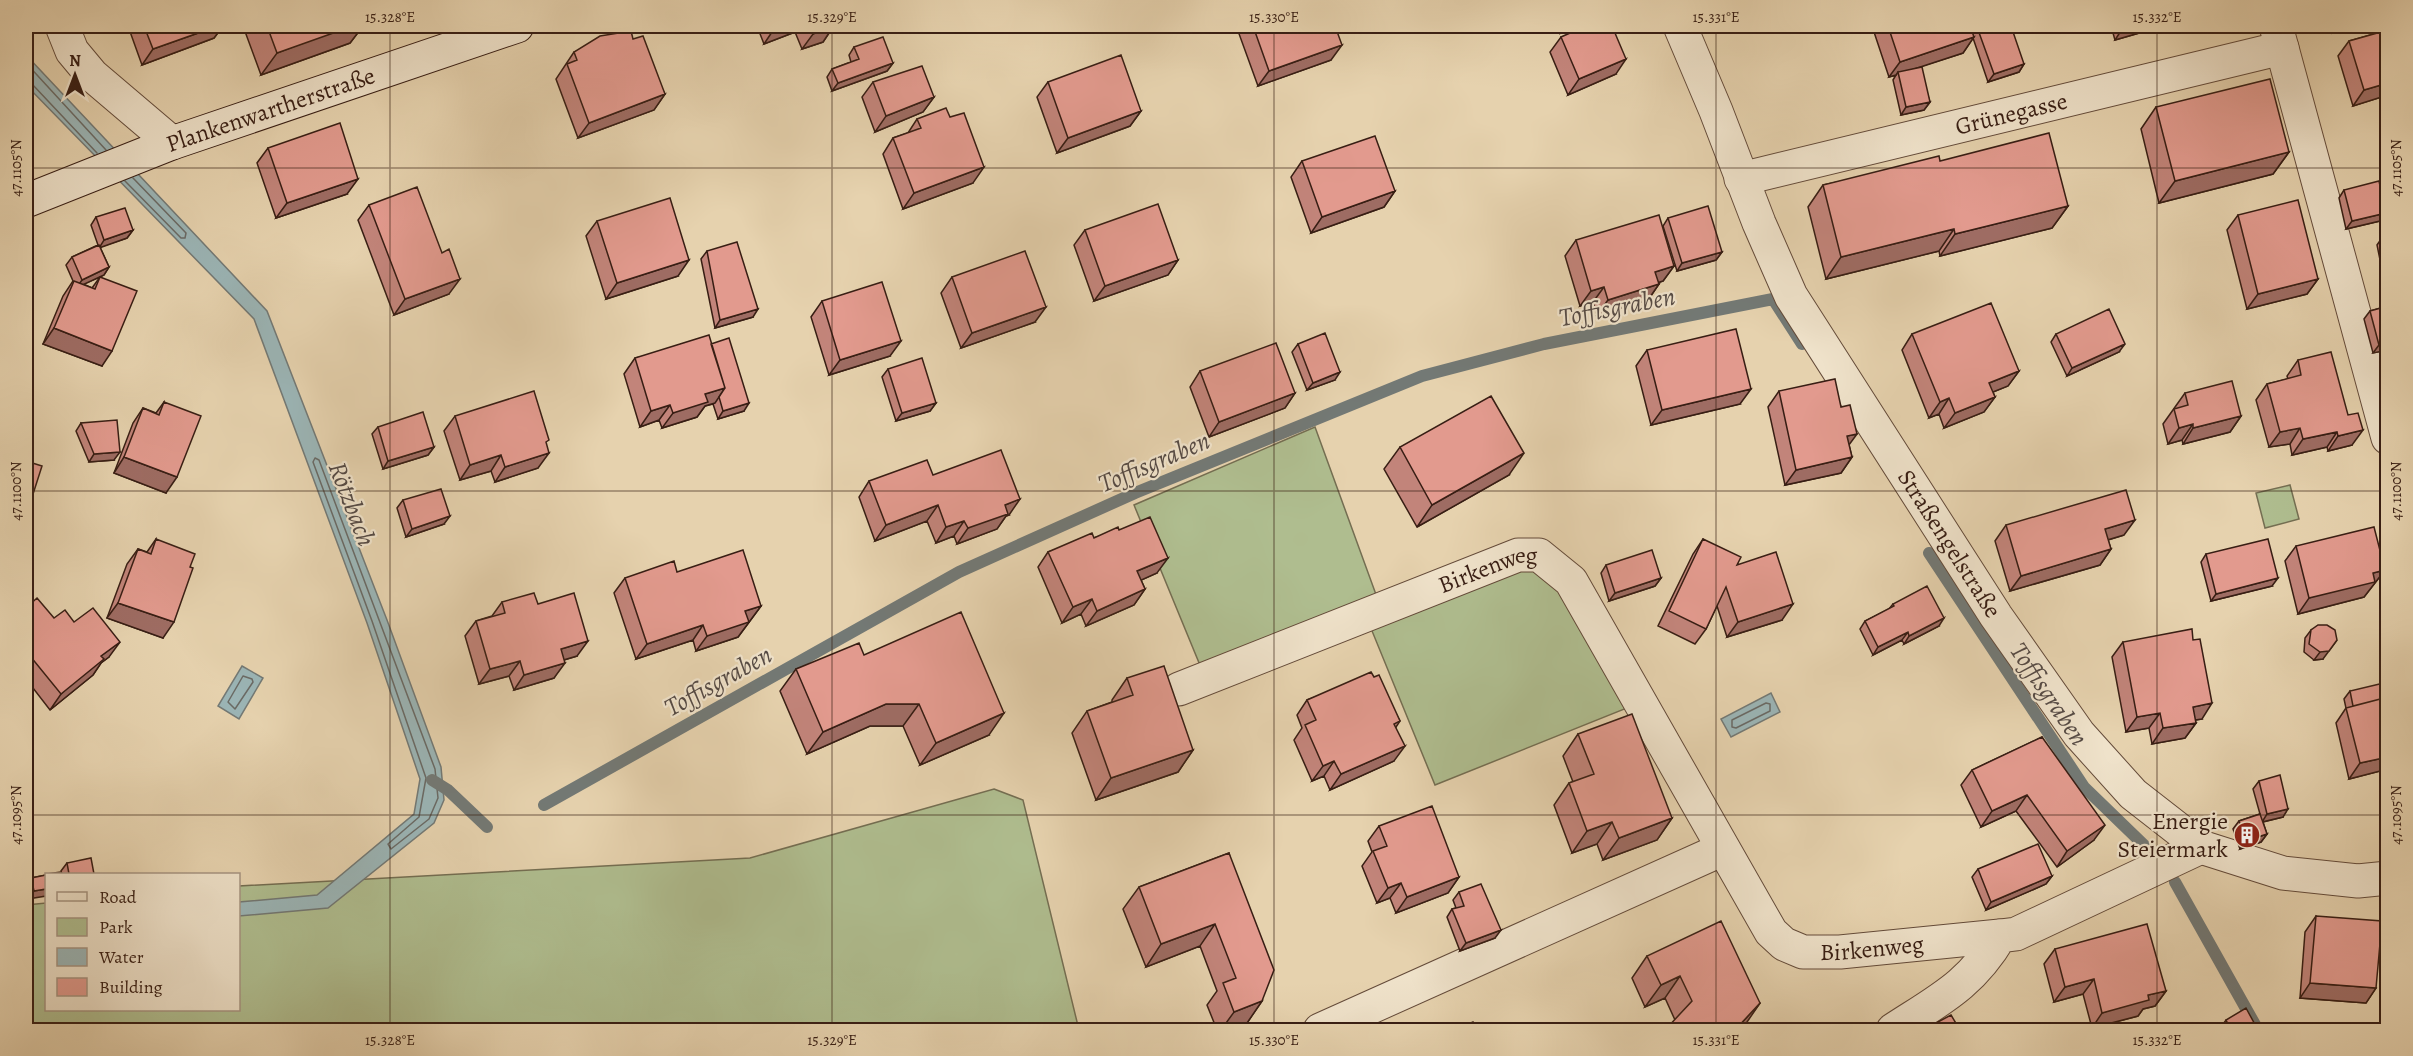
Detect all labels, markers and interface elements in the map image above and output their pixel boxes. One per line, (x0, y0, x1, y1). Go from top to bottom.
text: 15.328°E (365, 7, 415, 27)
text: 15.329°E (807, 7, 857, 27)
text: 15.330°E (1249, 7, 1299, 27)
text: 15.331°E (1692, 7, 1740, 27)
text: 15.332°E (2132, 7, 2182, 27)
north arrow (45, 45, 105, 105)
text: N (69, 50, 81, 72)
street label: Plankenwartherstraße (162, 59, 379, 160)
street label: Grünegasse (1952, 85, 2071, 143)
text: 47.1105°N (6, 139, 26, 197)
text: 47.1105°N (2386, 139, 2406, 197)
water label: Toffisgraben (1556, 279, 1678, 335)
water label: Toffisgraben (1093, 423, 1215, 501)
water label: Rötzbach (320, 457, 384, 551)
text: 47.1100°N (6, 461, 26, 521)
text: 47.1100°N (2386, 461, 2406, 521)
street label: Straßengelstraße (1890, 463, 2009, 624)
street label: Birkenweg (1433, 539, 1538, 601)
water label: Toffisgraben (2002, 635, 2096, 753)
water label: Toffisgraben (658, 637, 778, 725)
text: 47.1095°N (6, 785, 26, 845)
text: 47.1095°N (2386, 785, 2406, 845)
place label: Energie Steiermark (2118, 805, 2228, 865)
building icon: Energie Steiermark (2232, 820, 2262, 850)
legend (45, 873, 240, 1011)
text: Road (99, 885, 137, 909)
text: Park (99, 915, 133, 939)
street label: Birkenweg (1820, 928, 1925, 968)
text: Water (98, 945, 144, 969)
text: Building (99, 975, 163, 999)
text: 15.328°E (365, 1030, 415, 1050)
text: 15.329°E (807, 1030, 857, 1050)
text: 15.330°E (1249, 1030, 1299, 1050)
text: 15.331°E (1692, 1030, 1740, 1050)
text: 15.332°E (2132, 1030, 2182, 1050)

